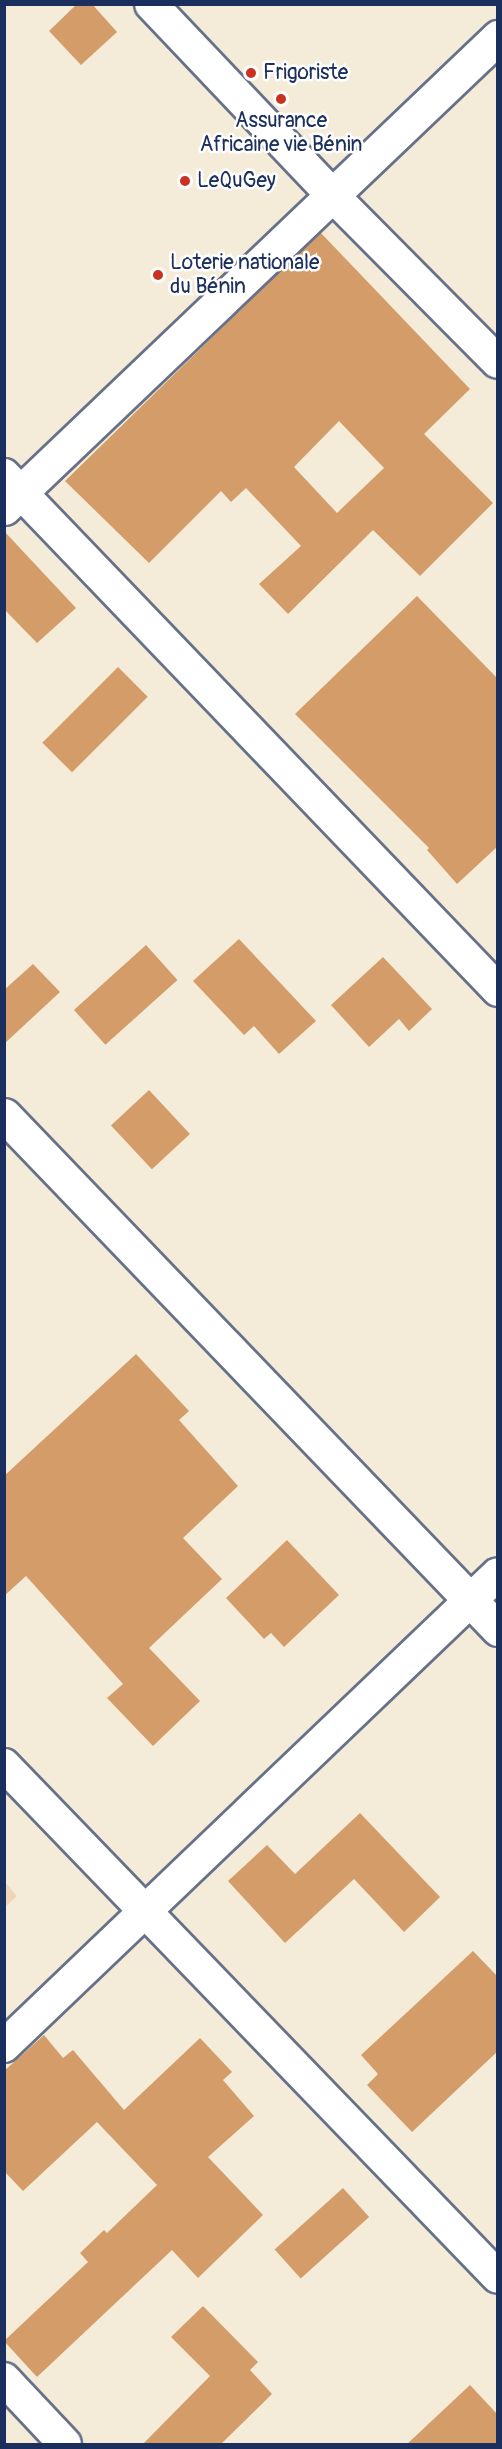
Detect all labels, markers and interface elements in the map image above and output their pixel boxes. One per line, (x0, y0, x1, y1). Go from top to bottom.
place label: Frigoriste (263, 60, 348, 86)
marker: Frigoriste (244, 66, 258, 80)
marker: Assurance Africaine vie Bénin (274, 92, 288, 106)
place label: Assurance Africaine vie Bénin (200, 108, 362, 158)
place label: LeQuGey (197, 168, 276, 194)
marker: LeQuGey (178, 174, 192, 188)
place label: Loterie nationale du Bénin (170, 250, 319, 300)
marker: Loterie nationale du Bénin (151, 268, 165, 282)

